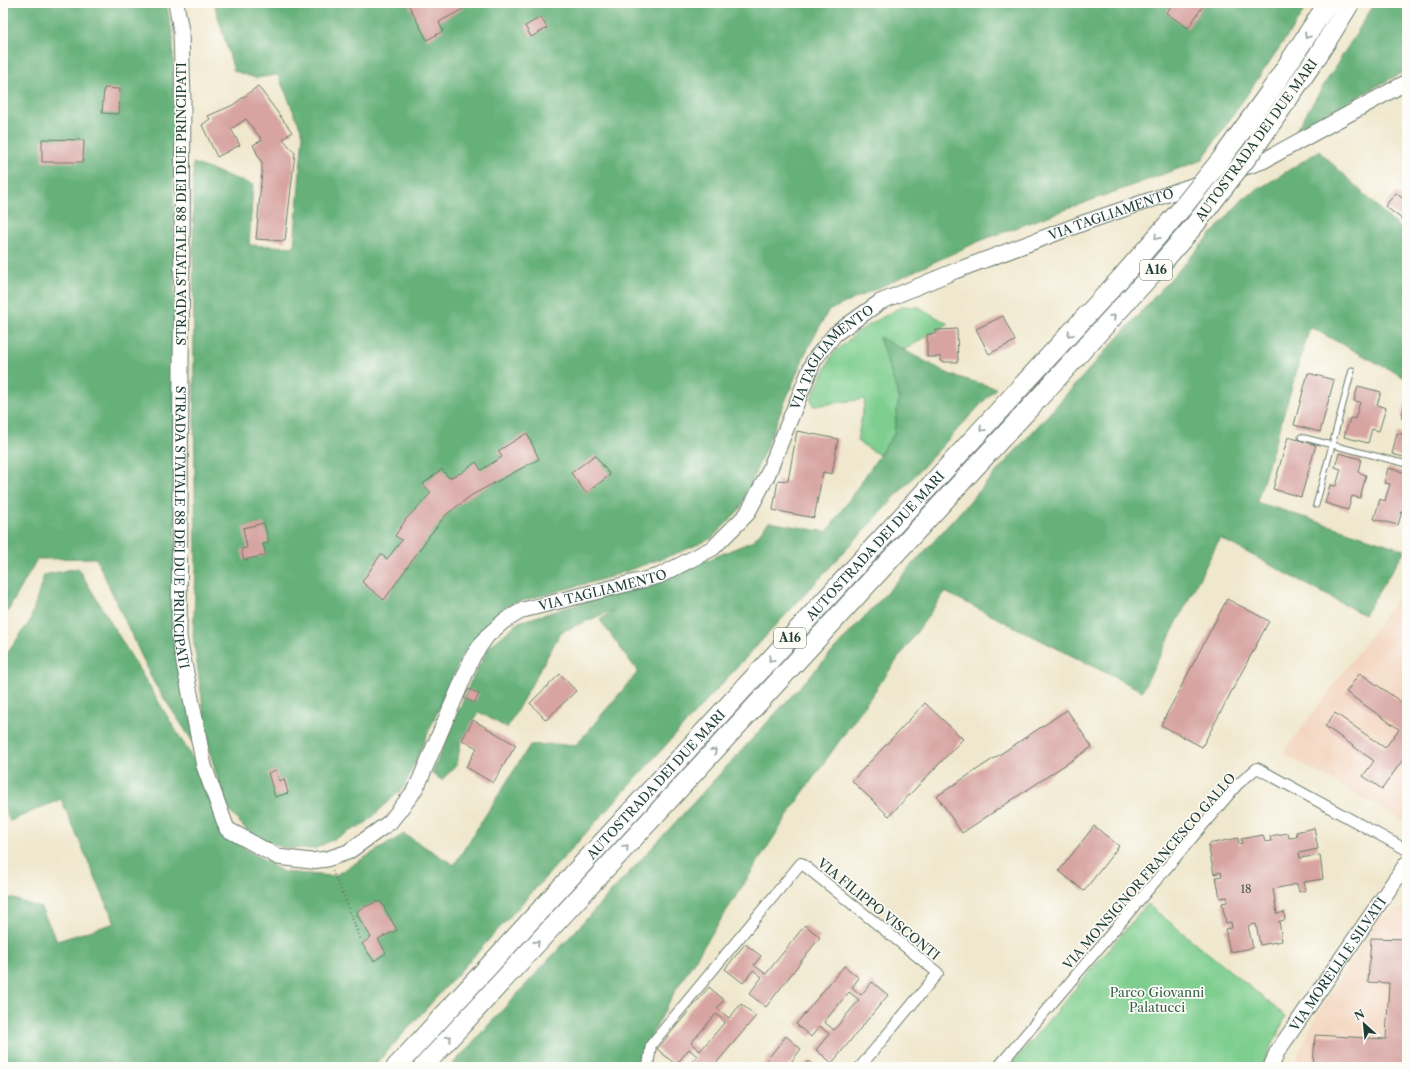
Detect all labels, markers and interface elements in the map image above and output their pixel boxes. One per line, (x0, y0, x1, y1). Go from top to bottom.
one-way arrow (1304, 32, 1312, 39)
street label: AUTOSTRADA DEI DUE MARI (1191, 56, 1320, 225)
street label: STRADA STATALE 88 DEI DUE PRINCIPATI (173, 62, 189, 346)
street label: VIA TAGLIAMENTO (1045, 185, 1176, 244)
one-way arrow (1154, 232, 1161, 240)
road number: A16 (1140, 260, 1172, 280)
street label: VIA TAGLIAMENTO (786, 301, 877, 413)
one-way arrow (1108, 314, 1116, 322)
one-way arrow (1067, 329, 1074, 336)
street label: STRADA STATALE 88 DEI DUE PRINCIPATI (171, 386, 193, 670)
one-way arrow (979, 424, 986, 432)
street label: AUTOSTRADA DEI DUE MARI (802, 468, 948, 624)
street label: VIA TAGLIAMENTO (536, 565, 670, 614)
road number: A16 (774, 628, 806, 648)
one-way arrow (768, 654, 775, 662)
street label: AUTOSTRADA DEI DUE MARI (583, 706, 728, 863)
one-way arrow (709, 748, 716, 756)
street label: VIA MONSIGNOR FRANCESCO GALLO (1059, 769, 1239, 973)
one-way arrow (621, 844, 628, 852)
street label: VIA FILIPPO VISCONTI (814, 854, 943, 963)
house number: 18 (1240, 882, 1252, 896)
street label: VIA MORELLI E SILVATI (1285, 894, 1389, 1035)
one-way arrow (533, 940, 540, 947)
park label: Parco Giovanni Palatucci (1110, 984, 1204, 1015)
north arrow (1344, 1004, 1384, 1044)
text: N (1352, 1006, 1367, 1023)
one-way arrow (445, 1035, 452, 1043)

